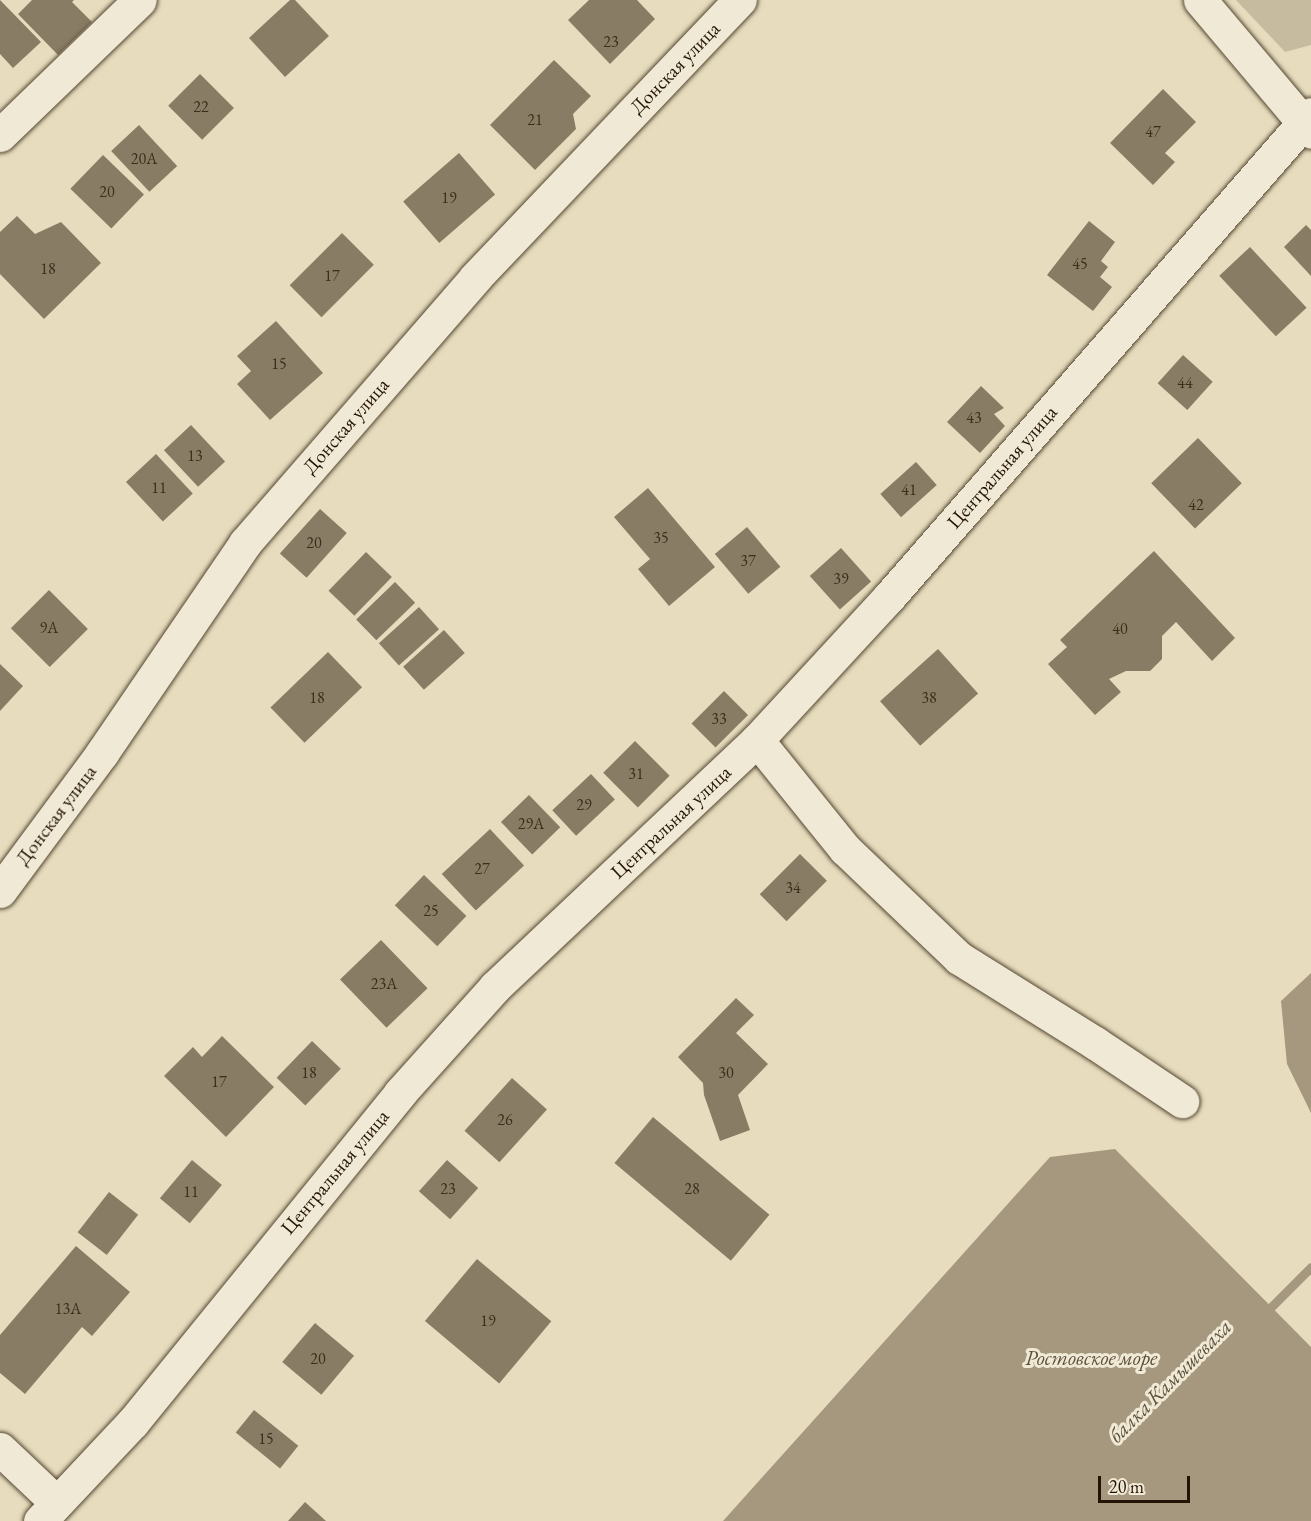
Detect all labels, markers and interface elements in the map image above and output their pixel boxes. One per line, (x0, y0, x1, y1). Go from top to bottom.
street label: Донская улица (625, 17, 725, 119)
house number: 23 (603, 32, 619, 52)
house number: 22 (193, 97, 209, 117)
house number: 21 (527, 110, 543, 130)
house number: 47 (1145, 122, 1161, 142)
house number: 20А (131, 149, 157, 169)
house number: 20 (99, 182, 115, 202)
house number: 19 (441, 188, 457, 208)
house number: 45 (1072, 254, 1088, 274)
house number: 18 (40, 259, 56, 279)
house number: 17 (324, 266, 340, 286)
house number: 15 (271, 354, 287, 374)
street label: Донская улица (298, 373, 394, 479)
house number: 44 (1177, 373, 1193, 393)
street label: Центральная улица (942, 401, 1062, 533)
house number: 43 (966, 408, 982, 428)
house number: 13 (187, 446, 203, 466)
house number: 11 (151, 478, 167, 498)
house number: 41 (901, 480, 917, 500)
house number: 42 (1188, 495, 1204, 515)
house number: 35 (653, 528, 669, 548)
house number: 20 (306, 533, 322, 553)
house number: 37 (740, 551, 756, 571)
house number: 39 (833, 569, 849, 589)
house number: 9А (40, 618, 58, 638)
house number: 40 (1112, 619, 1128, 639)
house number: 18 (309, 688, 325, 708)
house number: 38 (921, 688, 937, 708)
house number: 33 (711, 709, 727, 729)
street label: Донская улица (11, 760, 101, 870)
street label: Центральная улица (606, 760, 736, 884)
house number: 31 (628, 764, 644, 784)
house number: 29 (576, 795, 592, 815)
house number: 29А (518, 814, 544, 834)
house number: 27 (474, 859, 490, 879)
house number: 34 (785, 878, 801, 898)
house number: 25 (423, 901, 439, 921)
house number: 23А (371, 974, 397, 994)
house number: 18 (301, 1063, 317, 1083)
house number: 30 (718, 1063, 734, 1083)
house number: 17 (211, 1072, 227, 1092)
street label: Центральная улица (276, 1105, 394, 1239)
house number: 26 (497, 1110, 513, 1130)
house number: 23 (440, 1179, 456, 1199)
house number: 28 (684, 1179, 700, 1199)
house number: 11 (183, 1182, 199, 1202)
house number: 13А (55, 1299, 81, 1319)
house number: 19 (480, 1311, 496, 1331)
water label: балка Камышеваха (1103, 1314, 1237, 1448)
water label: Ростовское море (1025, 1345, 1157, 1371)
house number: 20 (310, 1349, 326, 1369)
house number: 15 (258, 1429, 274, 1449)
scale bar (1101, 1464, 1192, 1502)
text: 20 m (1109, 1475, 1144, 1498)

